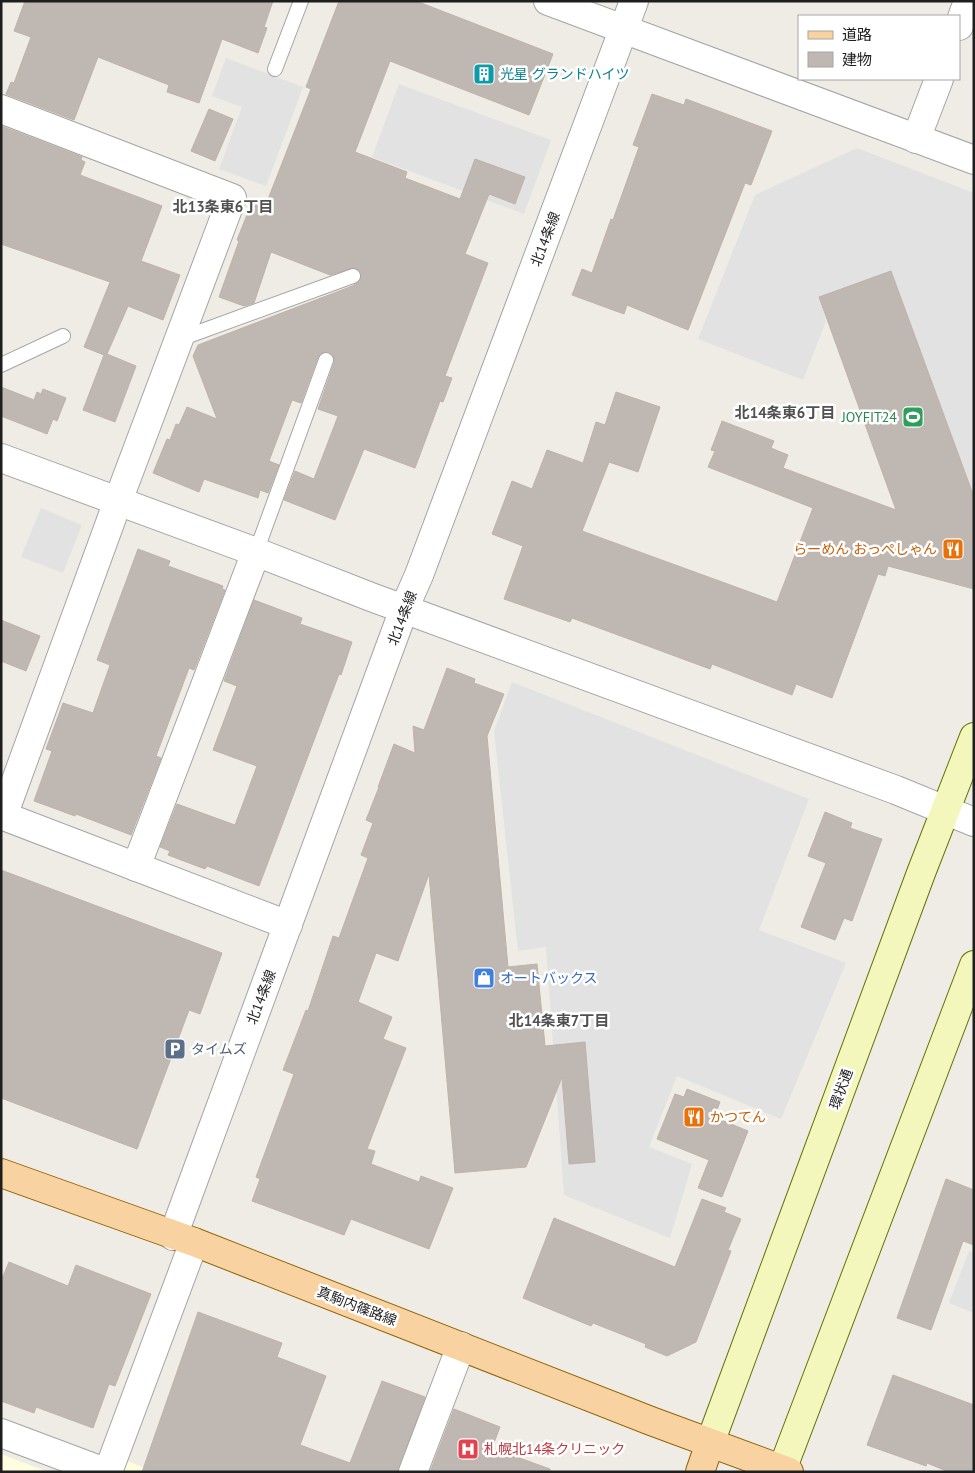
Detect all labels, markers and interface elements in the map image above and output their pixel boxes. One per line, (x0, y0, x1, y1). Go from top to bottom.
legend (798, 15, 960, 80)
text: 道路 (842, 25, 872, 44)
text: 建物 (842, 50, 872, 69)
building icon: 光星 グランドハイツ (472, 62, 496, 86)
place label: 光星 グランドハイツ (500, 65, 629, 83)
district label: 北13条東6丁目 (173, 197, 273, 216)
street label: 北14条線 (526, 209, 564, 269)
district label: 北14条東6丁目 (735, 403, 835, 422)
sports icon: JOYFIT24 (901, 405, 925, 429)
place label: JOYFIT24 (841, 408, 897, 426)
restaurant icon: らーめん おっぺしゃん (941, 537, 965, 561)
place label: らーめん おっぺしゃん (793, 540, 937, 558)
street label: 北14条線 (383, 588, 421, 648)
shop icon: オートバックス (472, 966, 496, 990)
street label: 北14条線 (242, 967, 280, 1027)
place label: オートバックス (500, 969, 598, 987)
district label: 北14条東7丁目 (509, 1011, 609, 1030)
parking icon: タイムズ (163, 1037, 187, 1061)
place label: タイムズ (191, 1040, 247, 1058)
street label: 環状通 (825, 1066, 857, 1112)
restaurant icon: かつてん (682, 1105, 706, 1129)
place label: かつてん (710, 1108, 766, 1126)
street label: 真駒内篠路線 (315, 1283, 399, 1329)
hospital icon: 札幌北14条クリニック (456, 1437, 480, 1461)
place label: 札幌北14条クリニック (484, 1440, 625, 1458)

